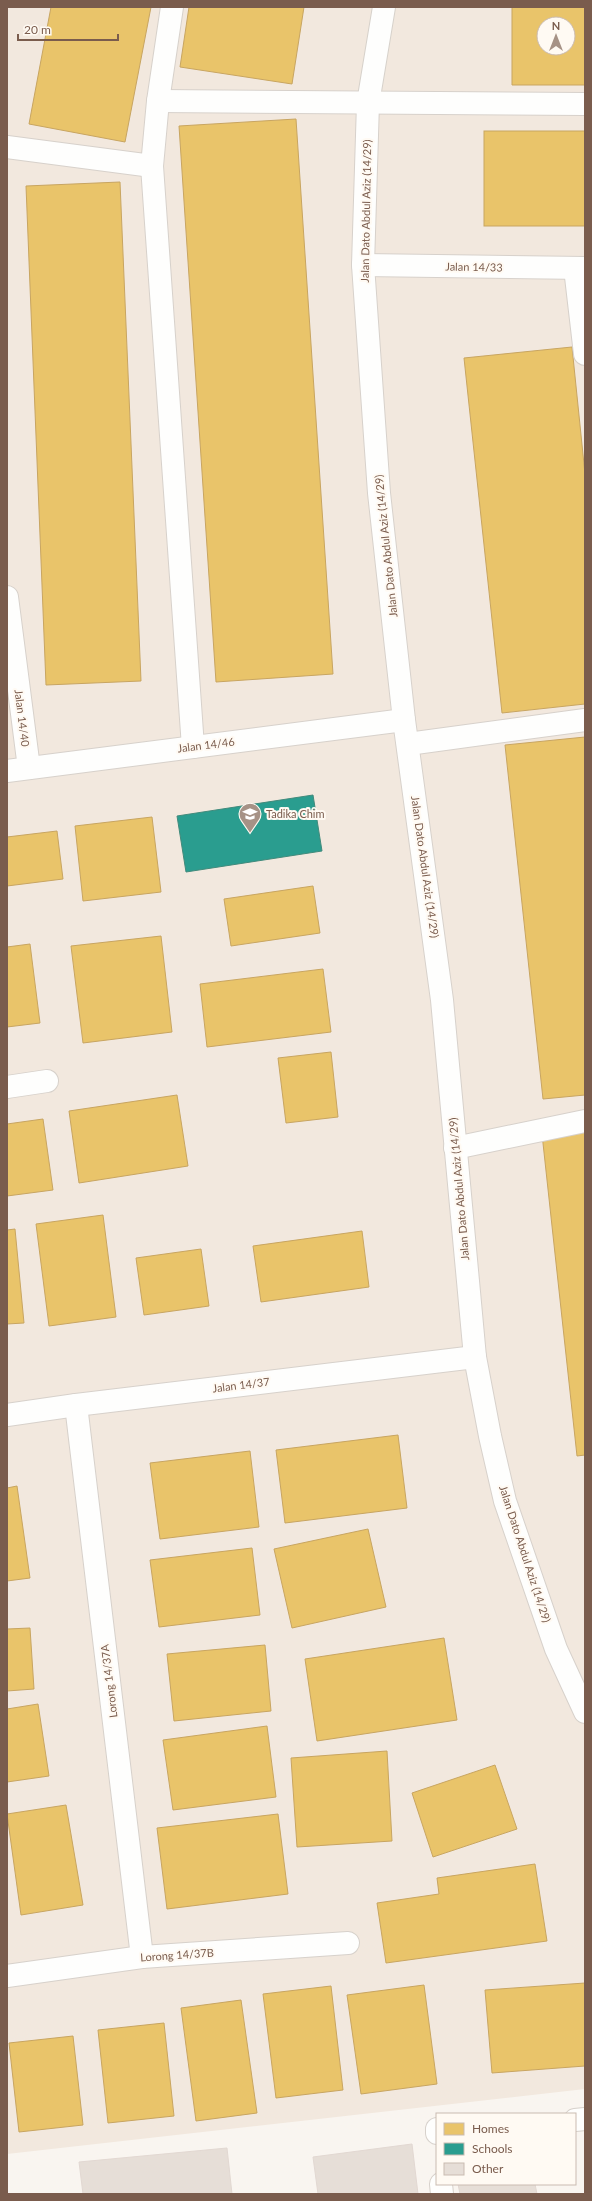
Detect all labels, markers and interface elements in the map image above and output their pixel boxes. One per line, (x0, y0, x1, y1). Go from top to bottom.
scale bar (18, 16, 118, 42)
north arrow (536, 16, 576, 56)
text: N (552, 19, 560, 32)
text: 20 m (24, 22, 51, 37)
street label: Jalan Dato Abdul Aziz (14/29) (358, 139, 373, 283)
street label: Jalan 14/33 (445, 260, 503, 274)
street label: Jalan Dato Abdul Aziz (14/29) (372, 474, 399, 618)
street label: Jalan 14/40 (13, 689, 33, 748)
street label: Jalan 14/46 (177, 735, 235, 754)
street label: Jalan Dato Abdul Aziz (14/29) (409, 795, 442, 939)
school or university icon: Tadika Chim (237, 801, 263, 834)
place label: Tadika Chim (266, 807, 325, 820)
street label: Jalan Dato Abdul Aziz (14/29) (446, 1117, 471, 1261)
street label: Jalan 14/37 (212, 1375, 270, 1394)
street label: Jalan Dato Abdul Aziz (14/29) (497, 1484, 554, 1624)
street label: Lorong 14/37A (97, 1643, 119, 1719)
street label: Lorong 14/37B (140, 1945, 214, 1964)
legend (436, 2113, 576, 2185)
text: Homes (472, 2121, 509, 2136)
text: Schools (472, 2141, 513, 2156)
text: Other (472, 2161, 504, 2176)

